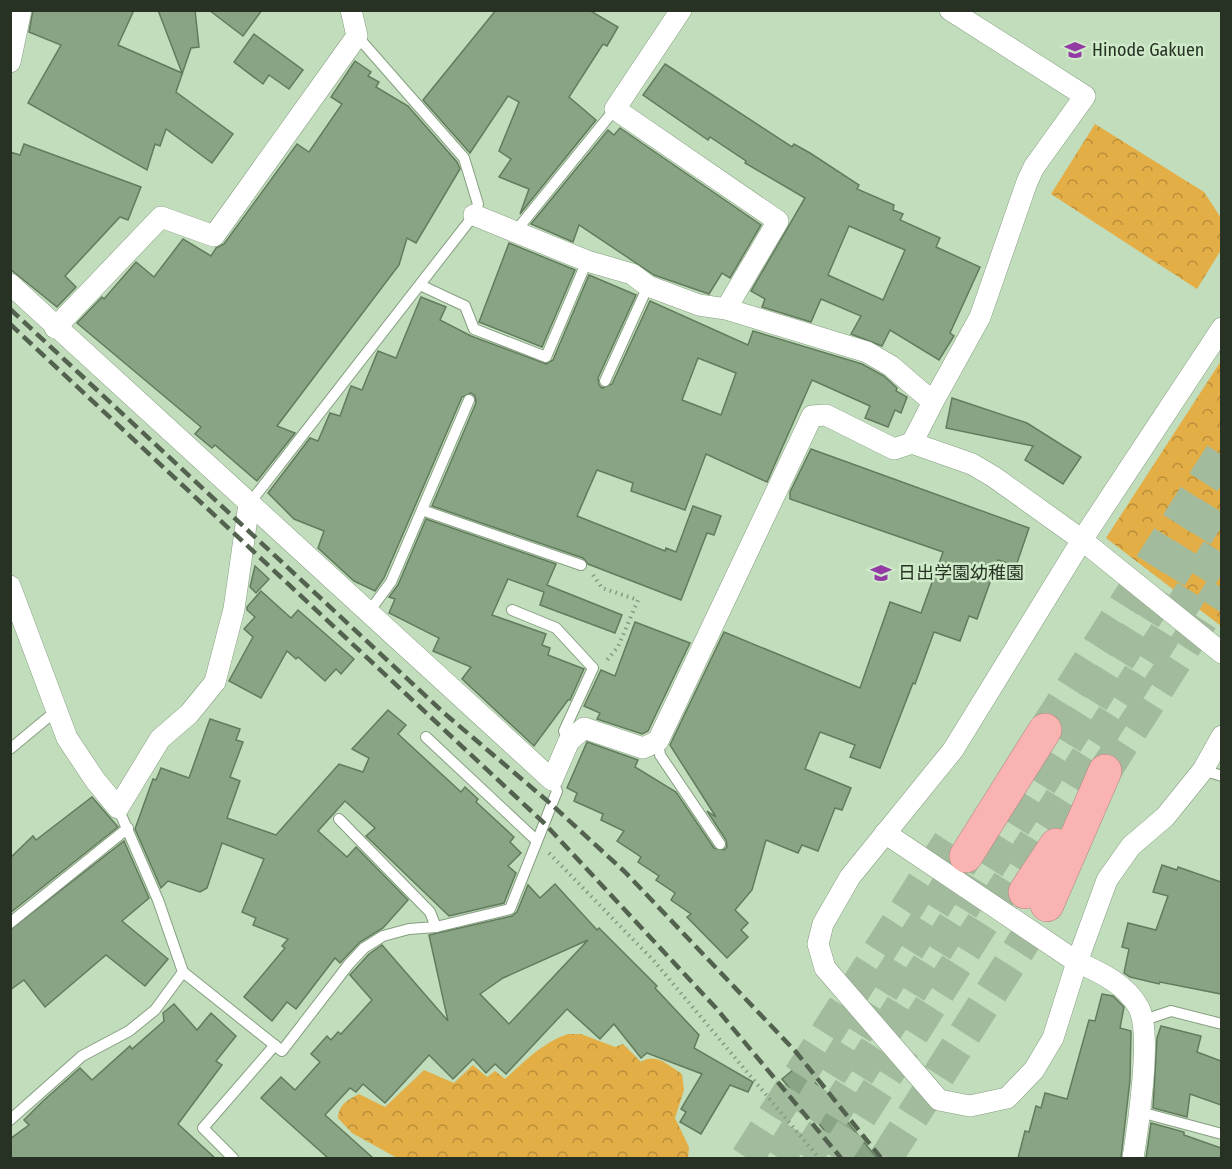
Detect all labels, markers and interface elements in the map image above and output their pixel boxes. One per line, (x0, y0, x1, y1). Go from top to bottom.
school or university icon: Hinode Gakuen (1063, 38, 1087, 62)
place label: Hinode Gakuen (1092, 39, 1204, 61)
school or university icon: 日出学園幼稚園 (869, 561, 893, 585)
place label: 日出学園幼稚園 (898, 562, 1024, 584)

